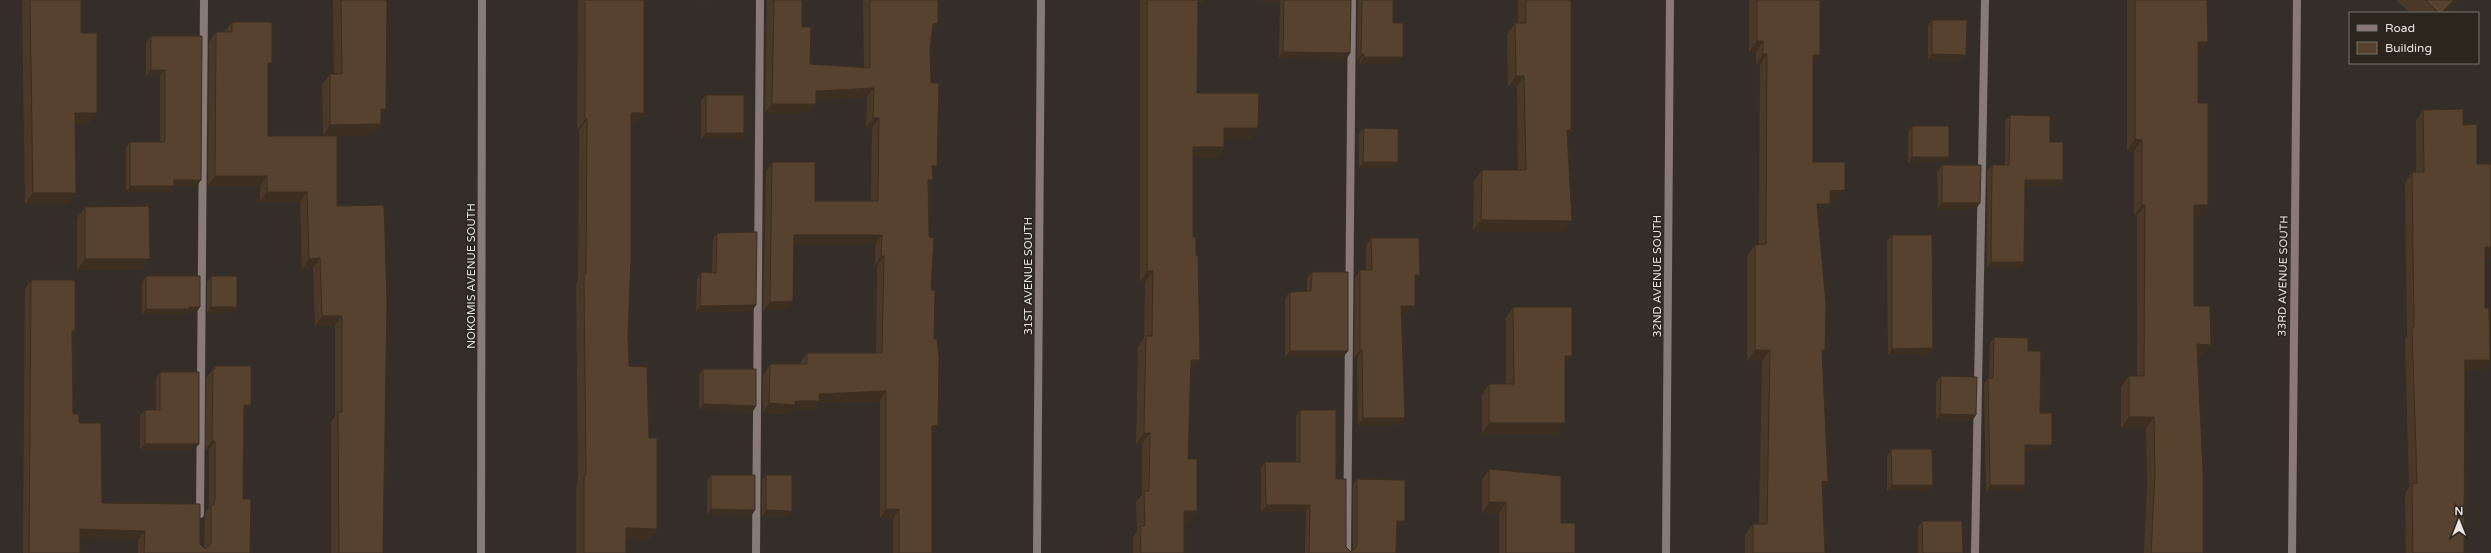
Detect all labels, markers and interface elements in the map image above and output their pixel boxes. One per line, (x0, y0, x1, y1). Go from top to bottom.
legend (2349, 12, 2479, 64)
text: Road (2385, 21, 2415, 35)
text: Building (2385, 41, 2432, 55)
street label: NOKOMIS AVENUE SOUTH (465, 203, 478, 349)
street label: 32ND AVENUE SOUTH (1651, 215, 1664, 337)
street label: 33RD AVENUE SOUTH (2275, 215, 2291, 337)
street label: 31ST AVENUE SOUTH (1022, 217, 1035, 335)
north arrow (2439, 501, 2479, 541)
text: N (2455, 505, 2463, 518)

